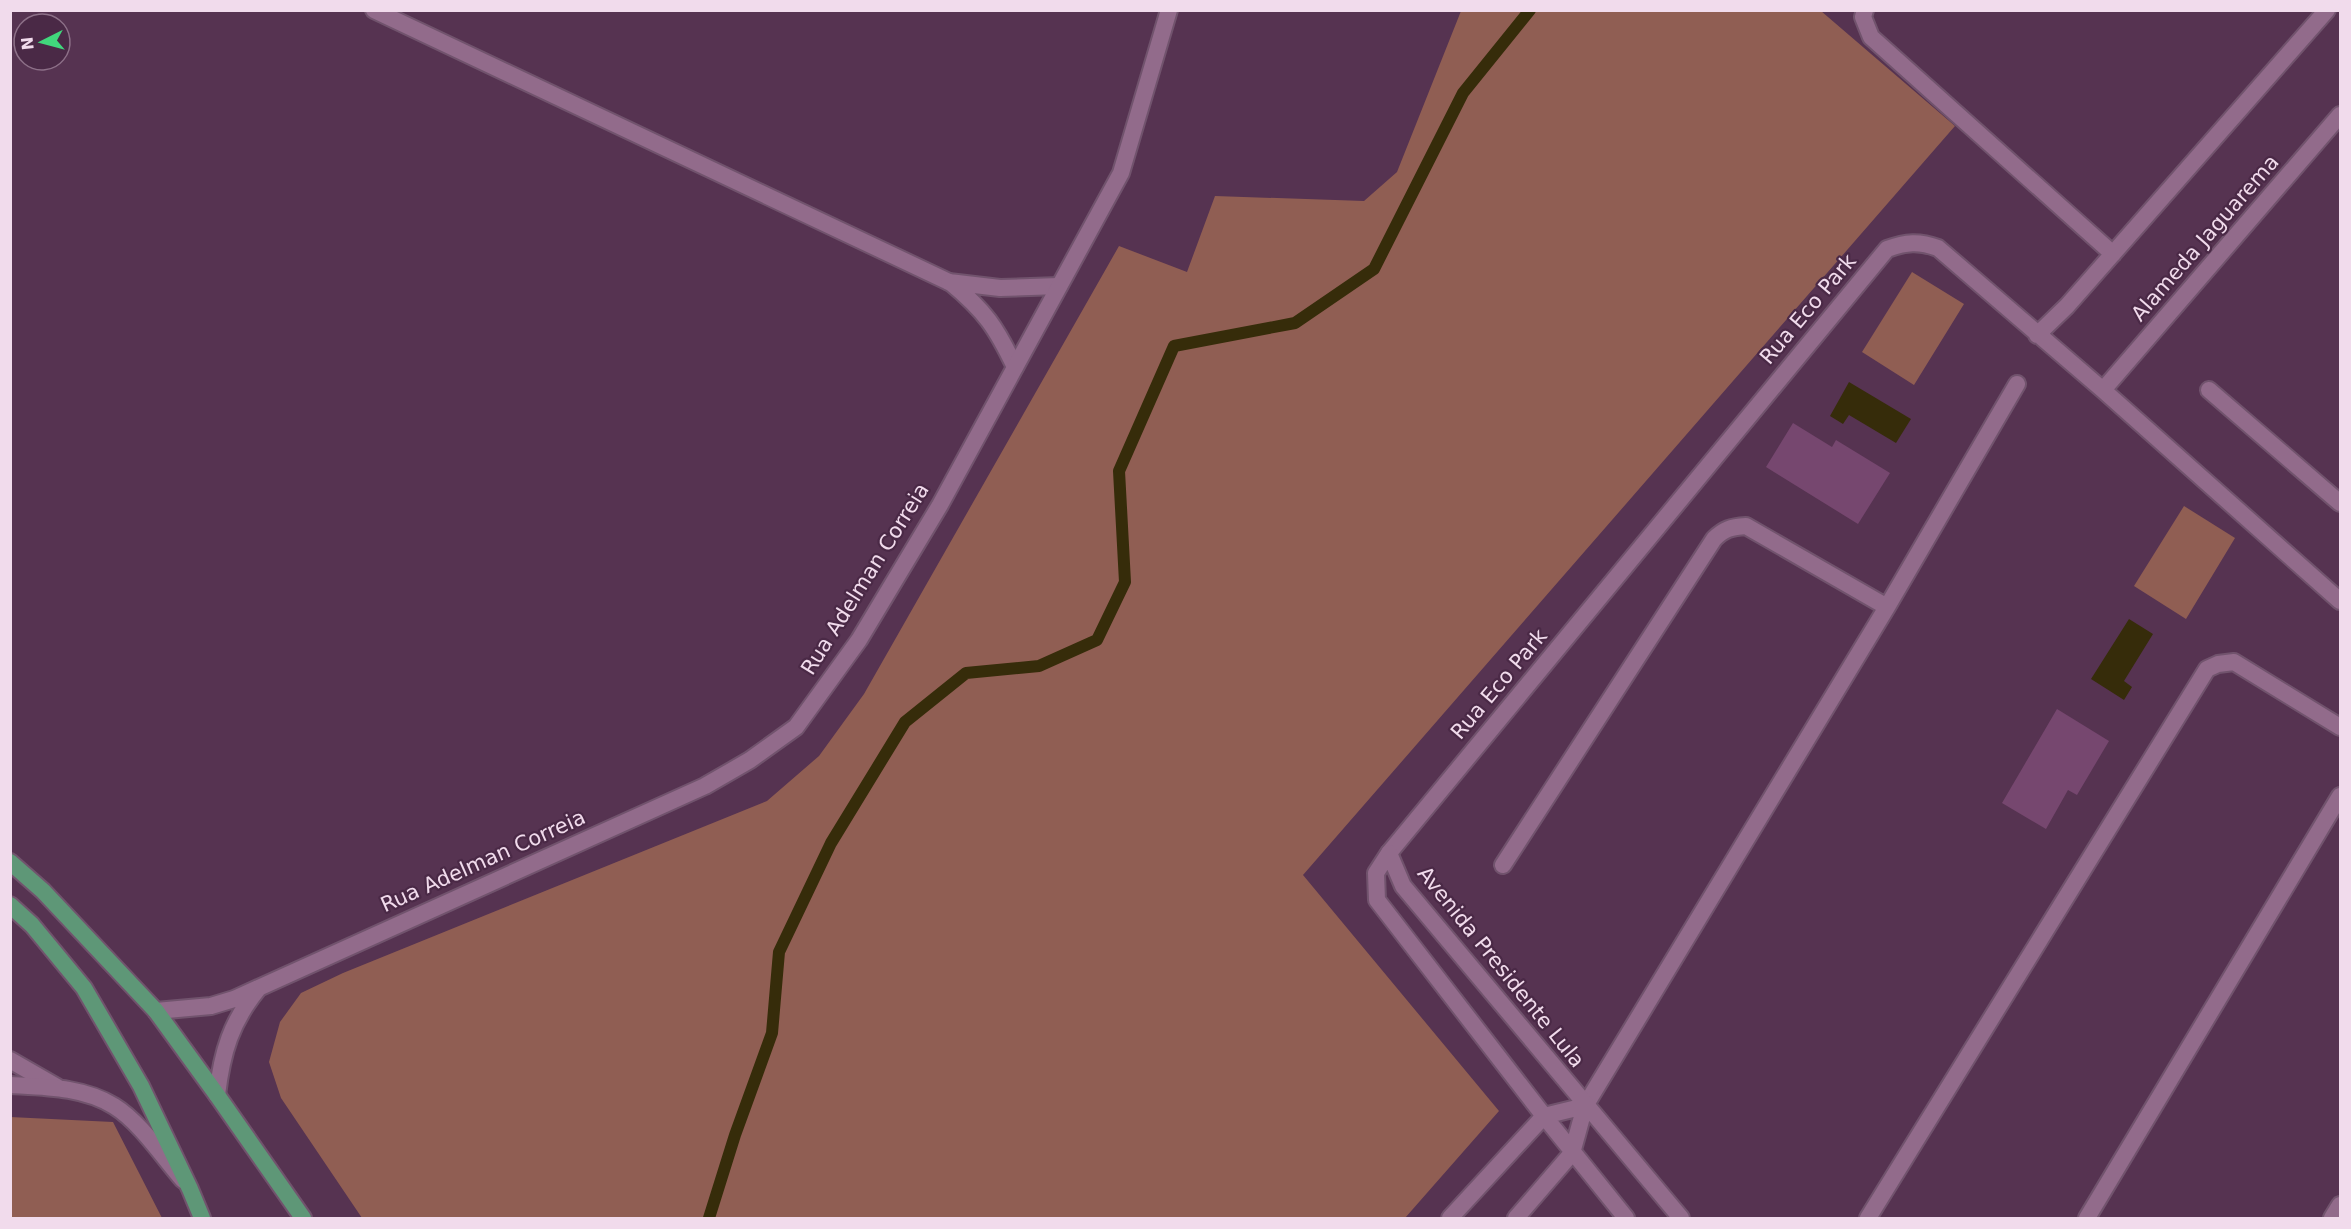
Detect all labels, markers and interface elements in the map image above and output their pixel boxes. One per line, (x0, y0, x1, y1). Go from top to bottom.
north arrow (12, 12, 72, 72)
text: N (17, 36, 38, 51)
street label: Alameda Jaguarema (2126, 150, 2284, 326)
street label: Rua Eco Park (1755, 248, 1862, 369)
street label: Rua Adelman Correia (796, 479, 934, 679)
street label: Rua Eco Park (1446, 623, 1553, 744)
street label: Rua Adelman Correia (377, 805, 589, 917)
street label: Avenida Presidente Lula (1413, 862, 1589, 1072)

